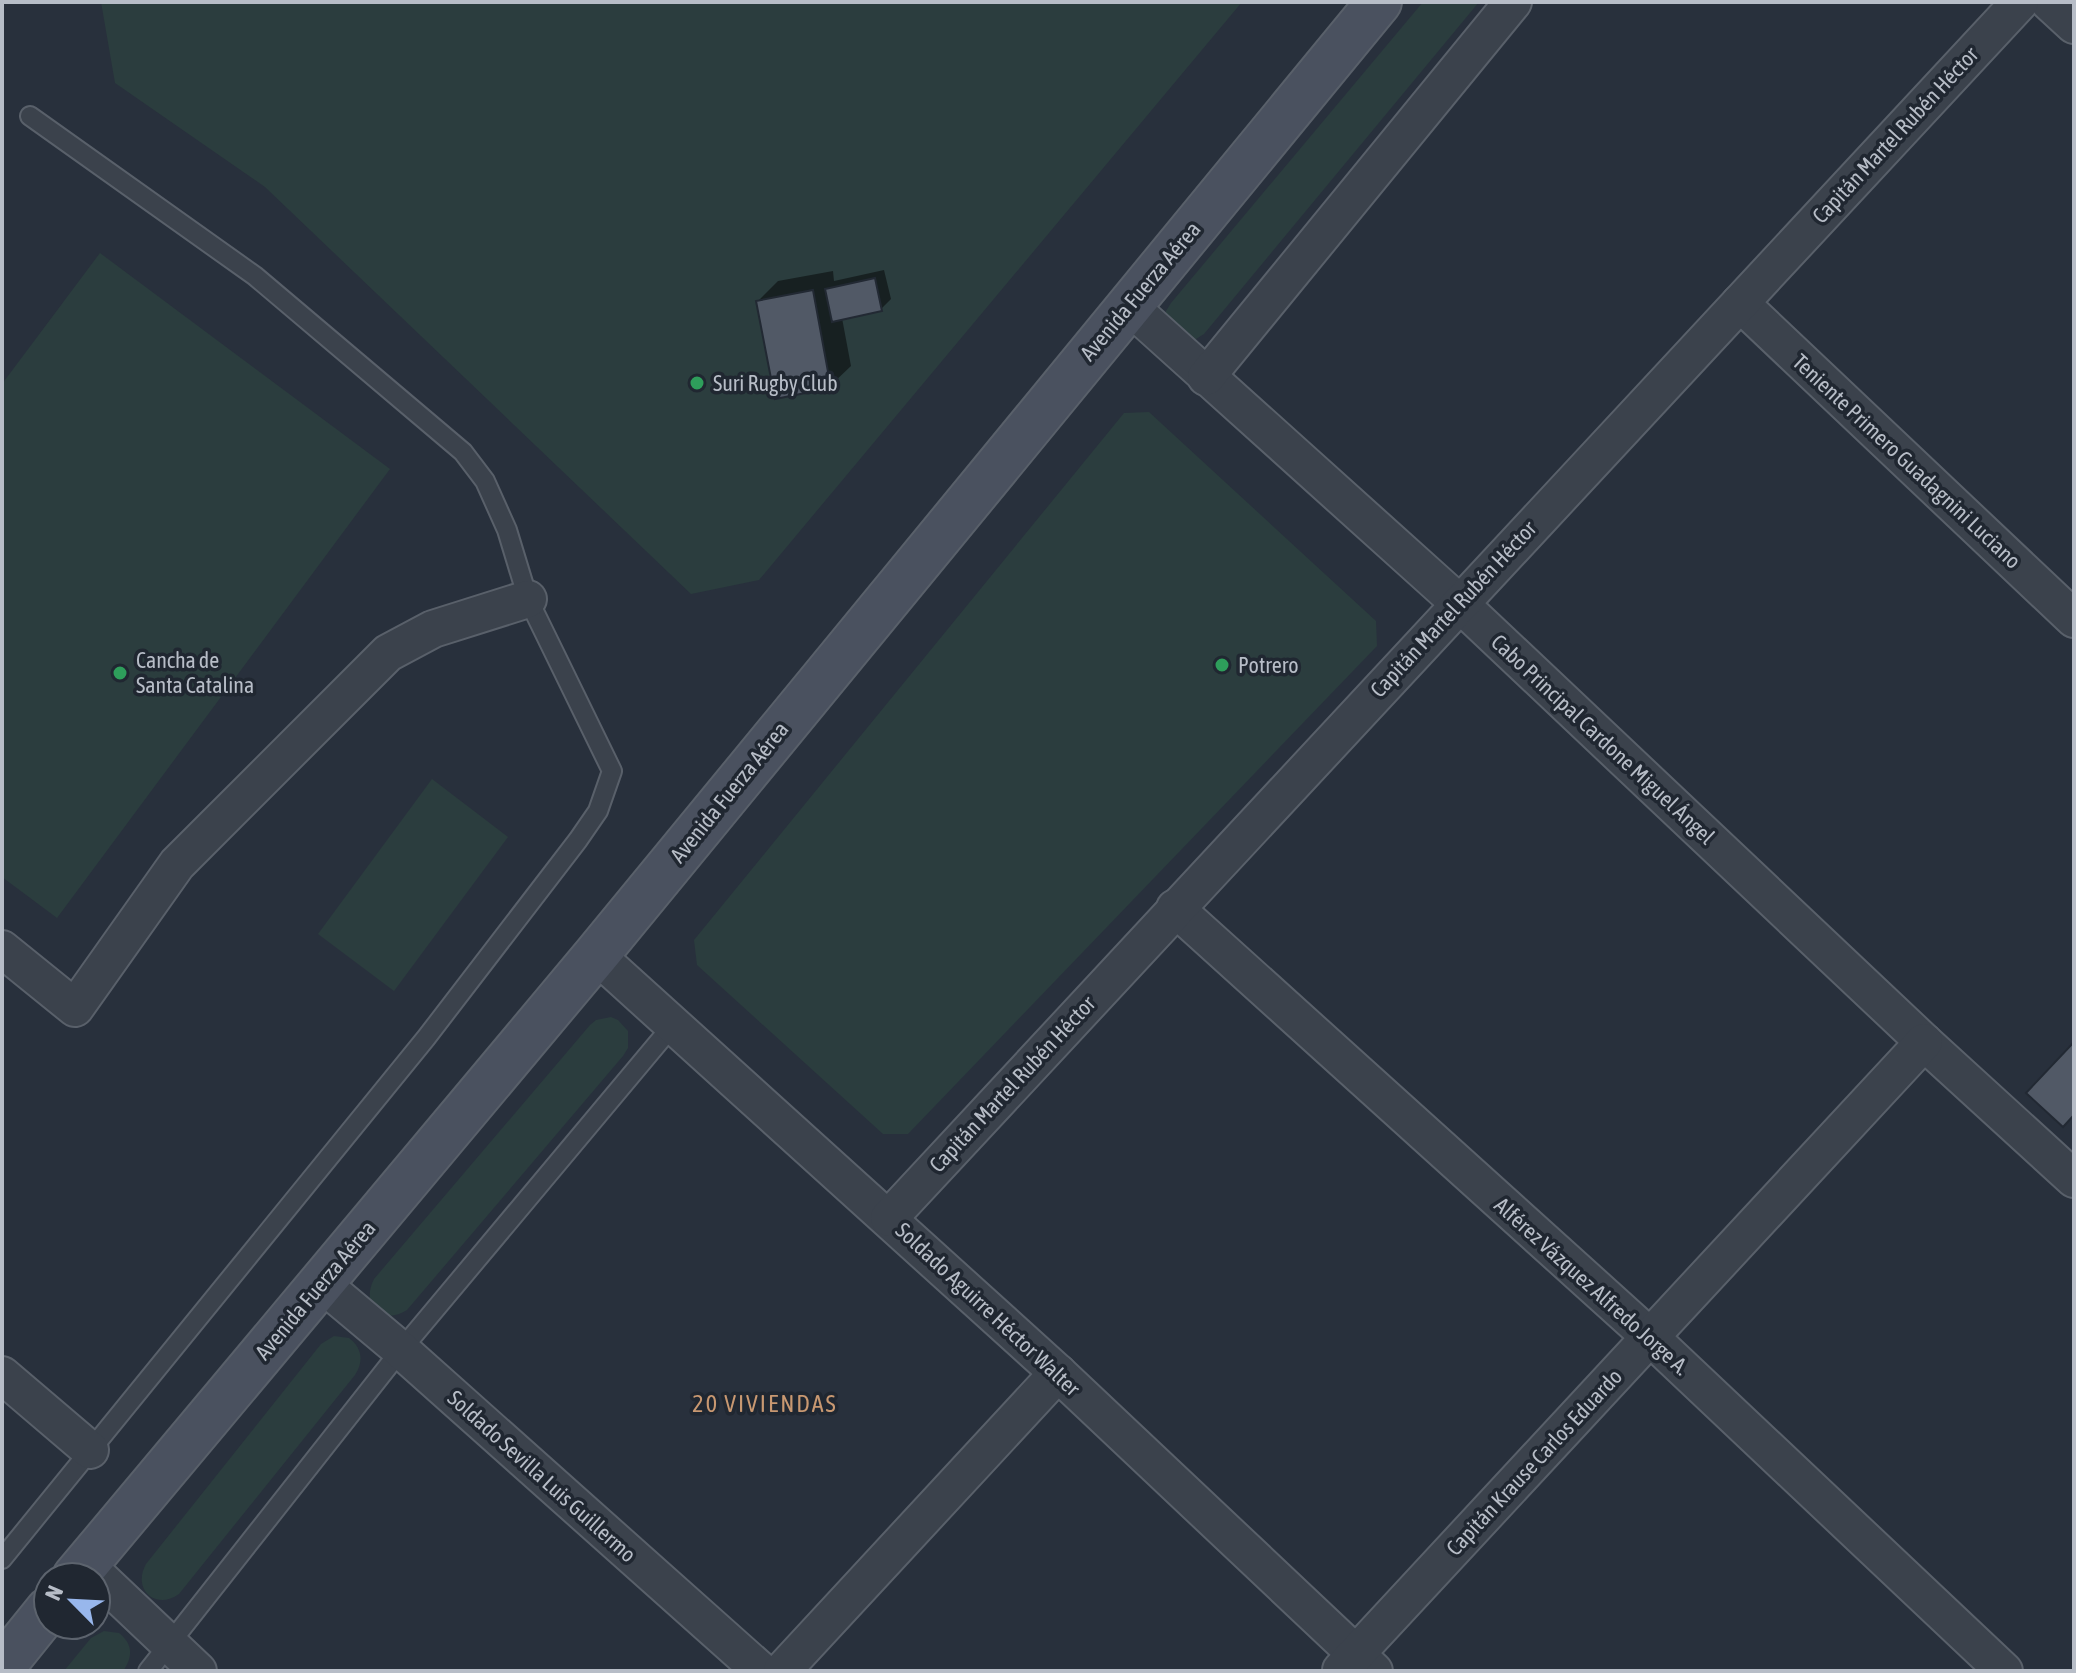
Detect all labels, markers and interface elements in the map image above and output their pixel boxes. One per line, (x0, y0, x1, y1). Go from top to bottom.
street label: Capitán Martel Rubén Héctor (1807, 41, 1984, 229)
street label: Avenida Fuerza Aérea (1074, 216, 1206, 366)
street label: Teniente Primero Guadagnini Luciano (1788, 348, 2026, 574)
place label: Suri Rugby Club (713, 370, 838, 396)
marker: Suri Rugby Club (688, 374, 706, 392)
street label: Capitán Martel Rubén Héctor (1365, 515, 1542, 703)
street label: Cabo Principal Cardone Miguel Ángel (1486, 629, 1720, 849)
place label: Cancha de Santa Catalina (136, 647, 254, 698)
place label: Potrero (1238, 652, 1299, 678)
marker: Potrero (1213, 656, 1231, 674)
marker: Cancha de Santa Catalina (111, 664, 129, 682)
street label: Avenida Fuerza Aérea (664, 716, 794, 868)
street label: Capitán Martel Rubén Héctor (924, 990, 1101, 1178)
street label: Alférez Vázquez Alfredo Jorge A. (1489, 1192, 1695, 1380)
street label: Avenida Fuerza Aérea (249, 1215, 381, 1365)
street label: Soldado Aguirre Héctor Walter (891, 1217, 1086, 1401)
street label: Capitán Krause Carlos Eduardo (1441, 1363, 1627, 1561)
street label: Soldado Sevilla Luis Guillermo (443, 1385, 641, 1567)
district label: 20 VIVIENDAS (692, 1390, 838, 1417)
north arrow (32, 1561, 112, 1641)
text: N (39, 1582, 68, 1604)

